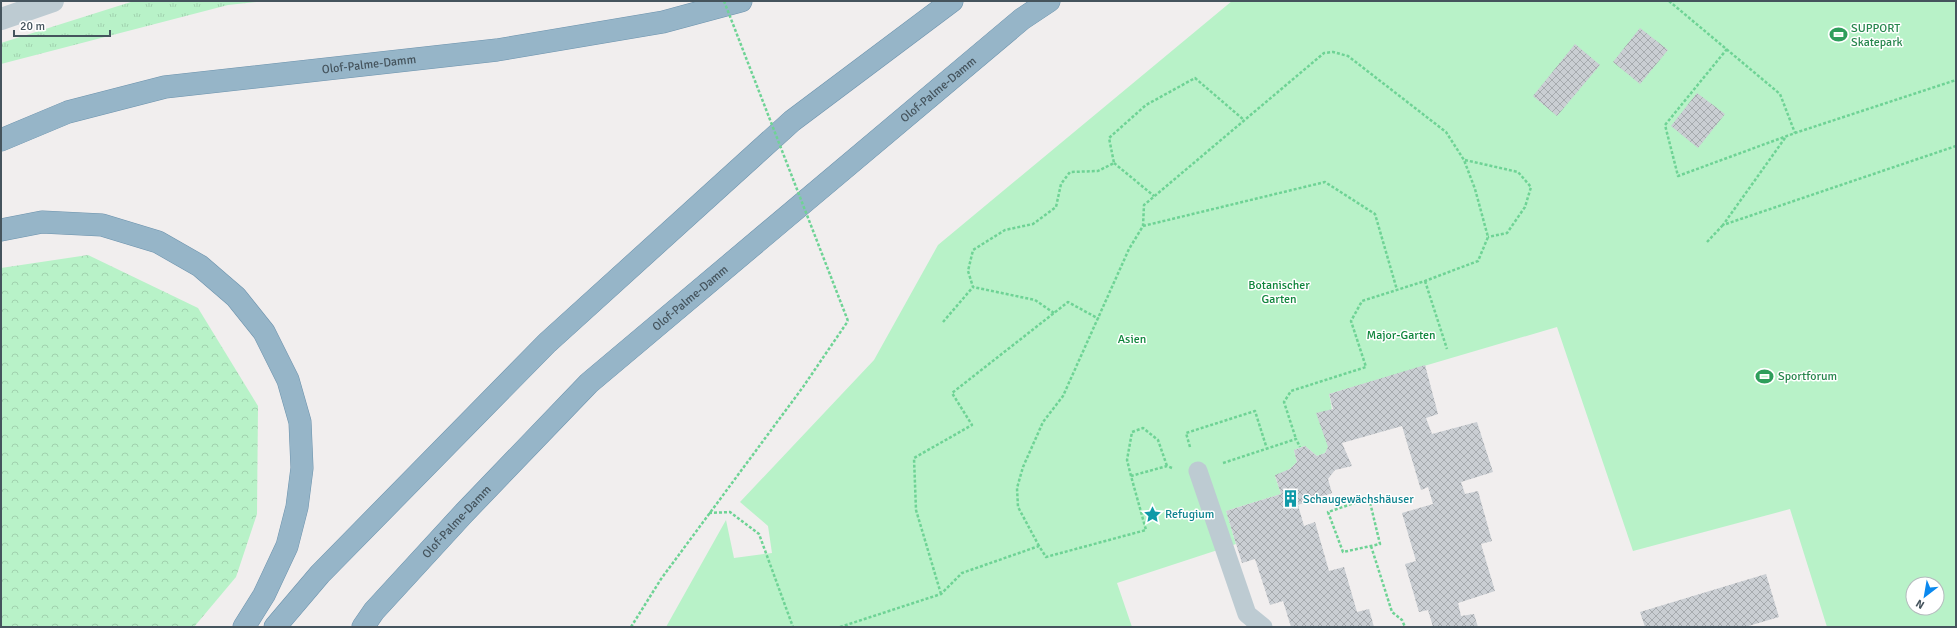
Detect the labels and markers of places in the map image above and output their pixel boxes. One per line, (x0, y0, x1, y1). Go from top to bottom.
place label: SUPPORT Skatepark (1851, 21, 1903, 50)
sports icon: SUPPORT Skatepark (1828, 25, 1848, 45)
sports icon: Sportforum (1755, 366, 1775, 386)
place label: Sportforum (1778, 369, 1837, 384)
building icon: Schaugewächshäuser (1280, 489, 1300, 509)
place label: Schaugewächshäuser (1303, 492, 1414, 507)
place icon: Refugium (1142, 504, 1162, 524)
place label: Refugium (1165, 507, 1214, 522)

